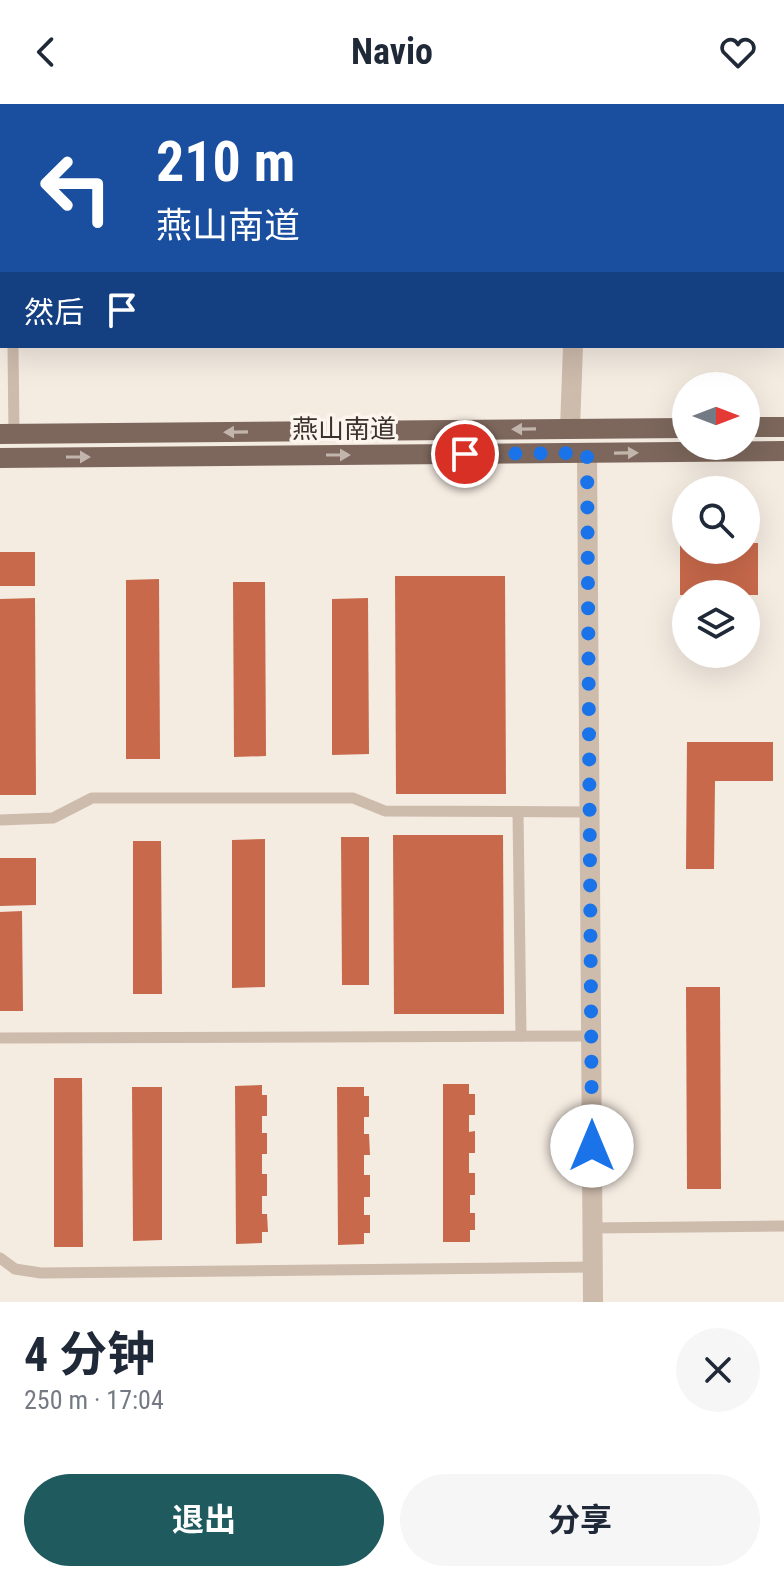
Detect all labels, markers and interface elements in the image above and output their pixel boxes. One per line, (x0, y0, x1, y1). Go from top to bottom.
icon: back (24, 30, 68, 74)
icon: heart (716, 30, 760, 74)
text: Navio (351, 31, 433, 73)
text: 210 m (156, 129, 295, 195)
icon: left (24, 136, 128, 240)
text: 燕山南道 (156, 205, 300, 247)
icon: arrive (100, 288, 144, 332)
text: 然后 (24, 295, 84, 330)
north arrow (672, 372, 760, 460)
map controls (672, 372, 760, 668)
street label: 燕山南道 (292, 414, 396, 444)
pin (431, 420, 499, 488)
one-way arrow (511, 423, 536, 435)
one-way arrow (223, 426, 248, 438)
icon: arrive (443, 432, 487, 476)
one-way arrow (614, 447, 639, 459)
one-way arrow (326, 449, 351, 461)
one-way arrow (66, 451, 91, 463)
button: search (672, 476, 760, 564)
button: layers (672, 580, 760, 668)
position arrow (550, 1104, 634, 1188)
text: 4 分钟 (24, 1326, 155, 1383)
button: close (676, 1328, 760, 1412)
text: 250 m · 17:04 (24, 1385, 164, 1415)
button: 退出 (24, 1474, 384, 1566)
button: 分享 (400, 1474, 760, 1566)

